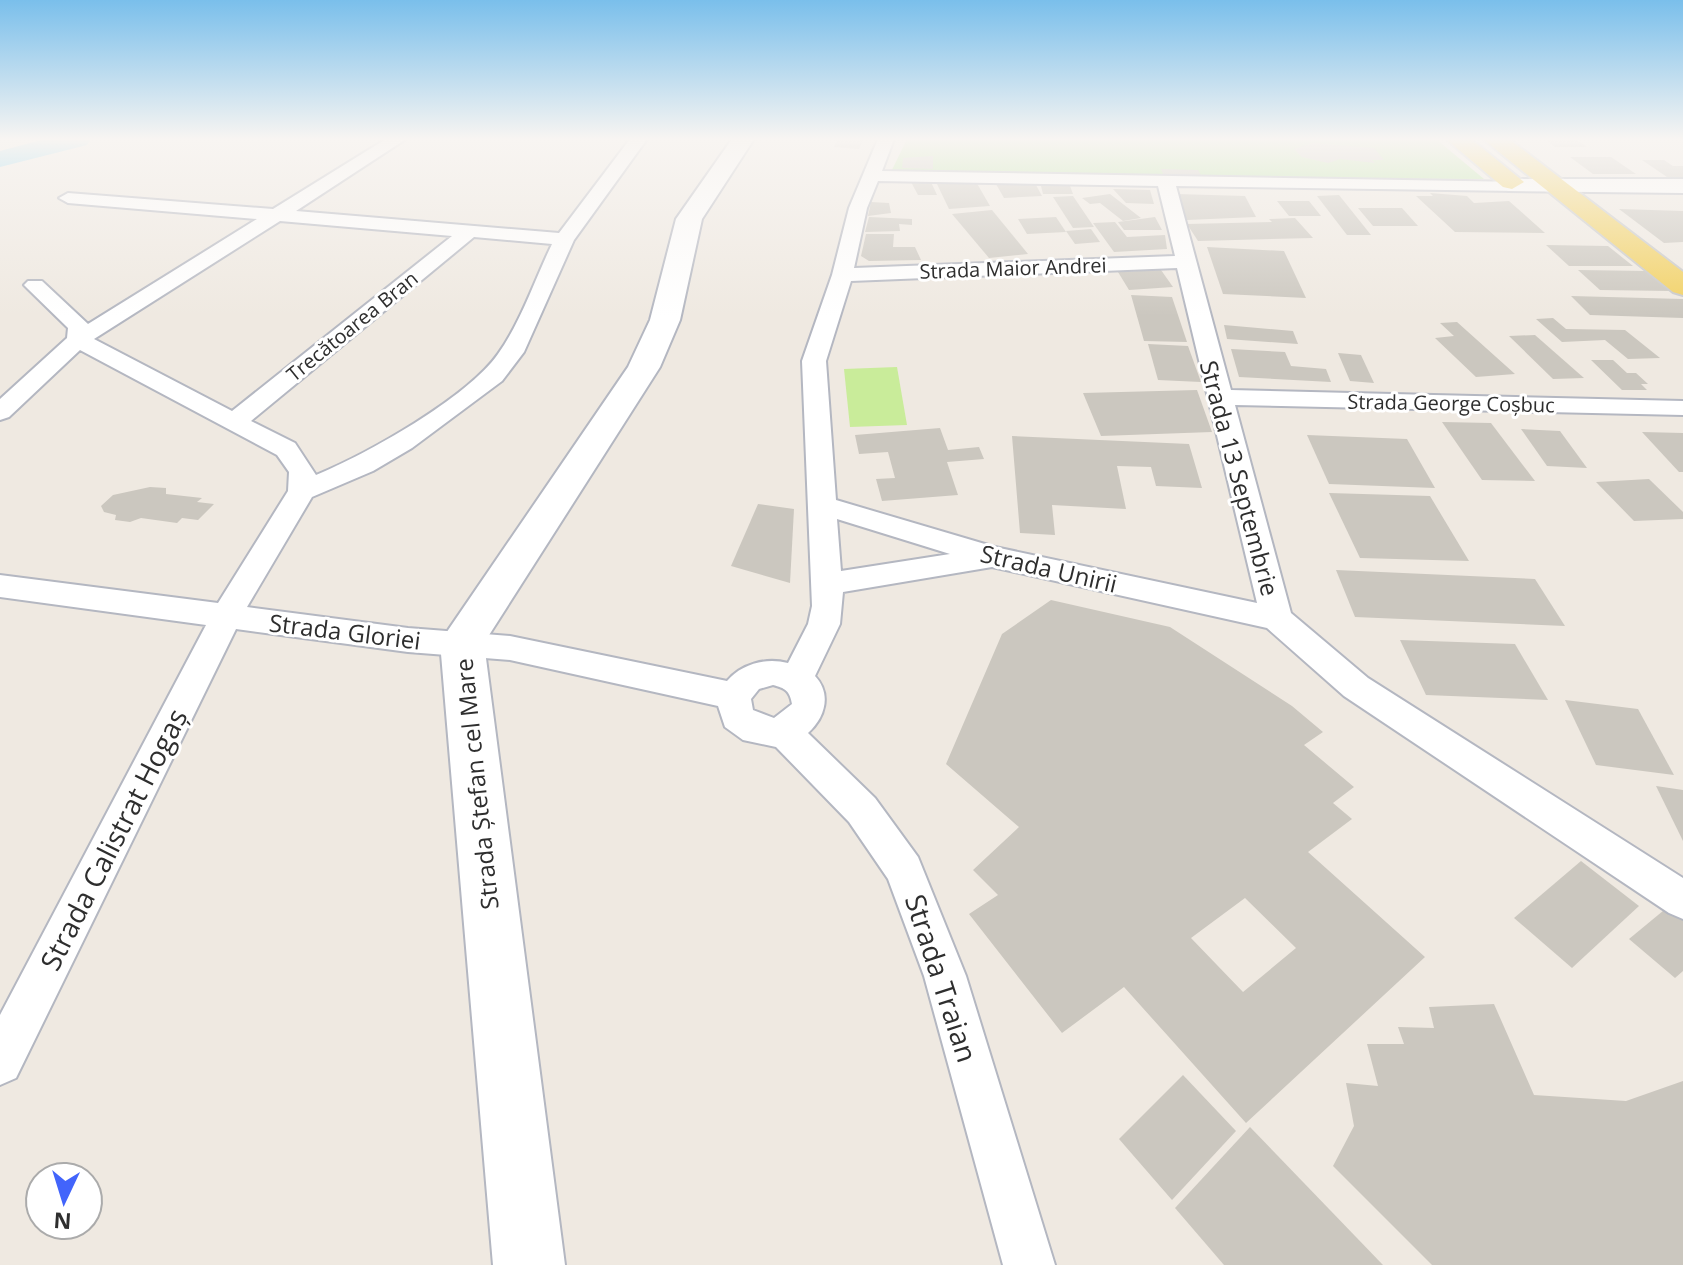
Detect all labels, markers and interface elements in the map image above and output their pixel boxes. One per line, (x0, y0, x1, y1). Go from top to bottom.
street label: Strada Maior Andrei (919, 251, 1107, 285)
street label: Trecătoarea Bran (281, 265, 423, 387)
street label: Strada 13 Septembrie (1193, 357, 1287, 599)
street label: Strada George Coșbuc (1347, 388, 1555, 418)
street label: Strada Unirii (977, 536, 1121, 600)
street label: Strada Gloriei (267, 605, 423, 657)
street label: Strada Ștefan cel Mare (446, 657, 506, 911)
street label: Strada Calistrat Hogaș (31, 702, 195, 976)
street label: Strada Traian (897, 889, 987, 1067)
north arrow (24, 1161, 104, 1241)
text: N (53, 1206, 73, 1238)

